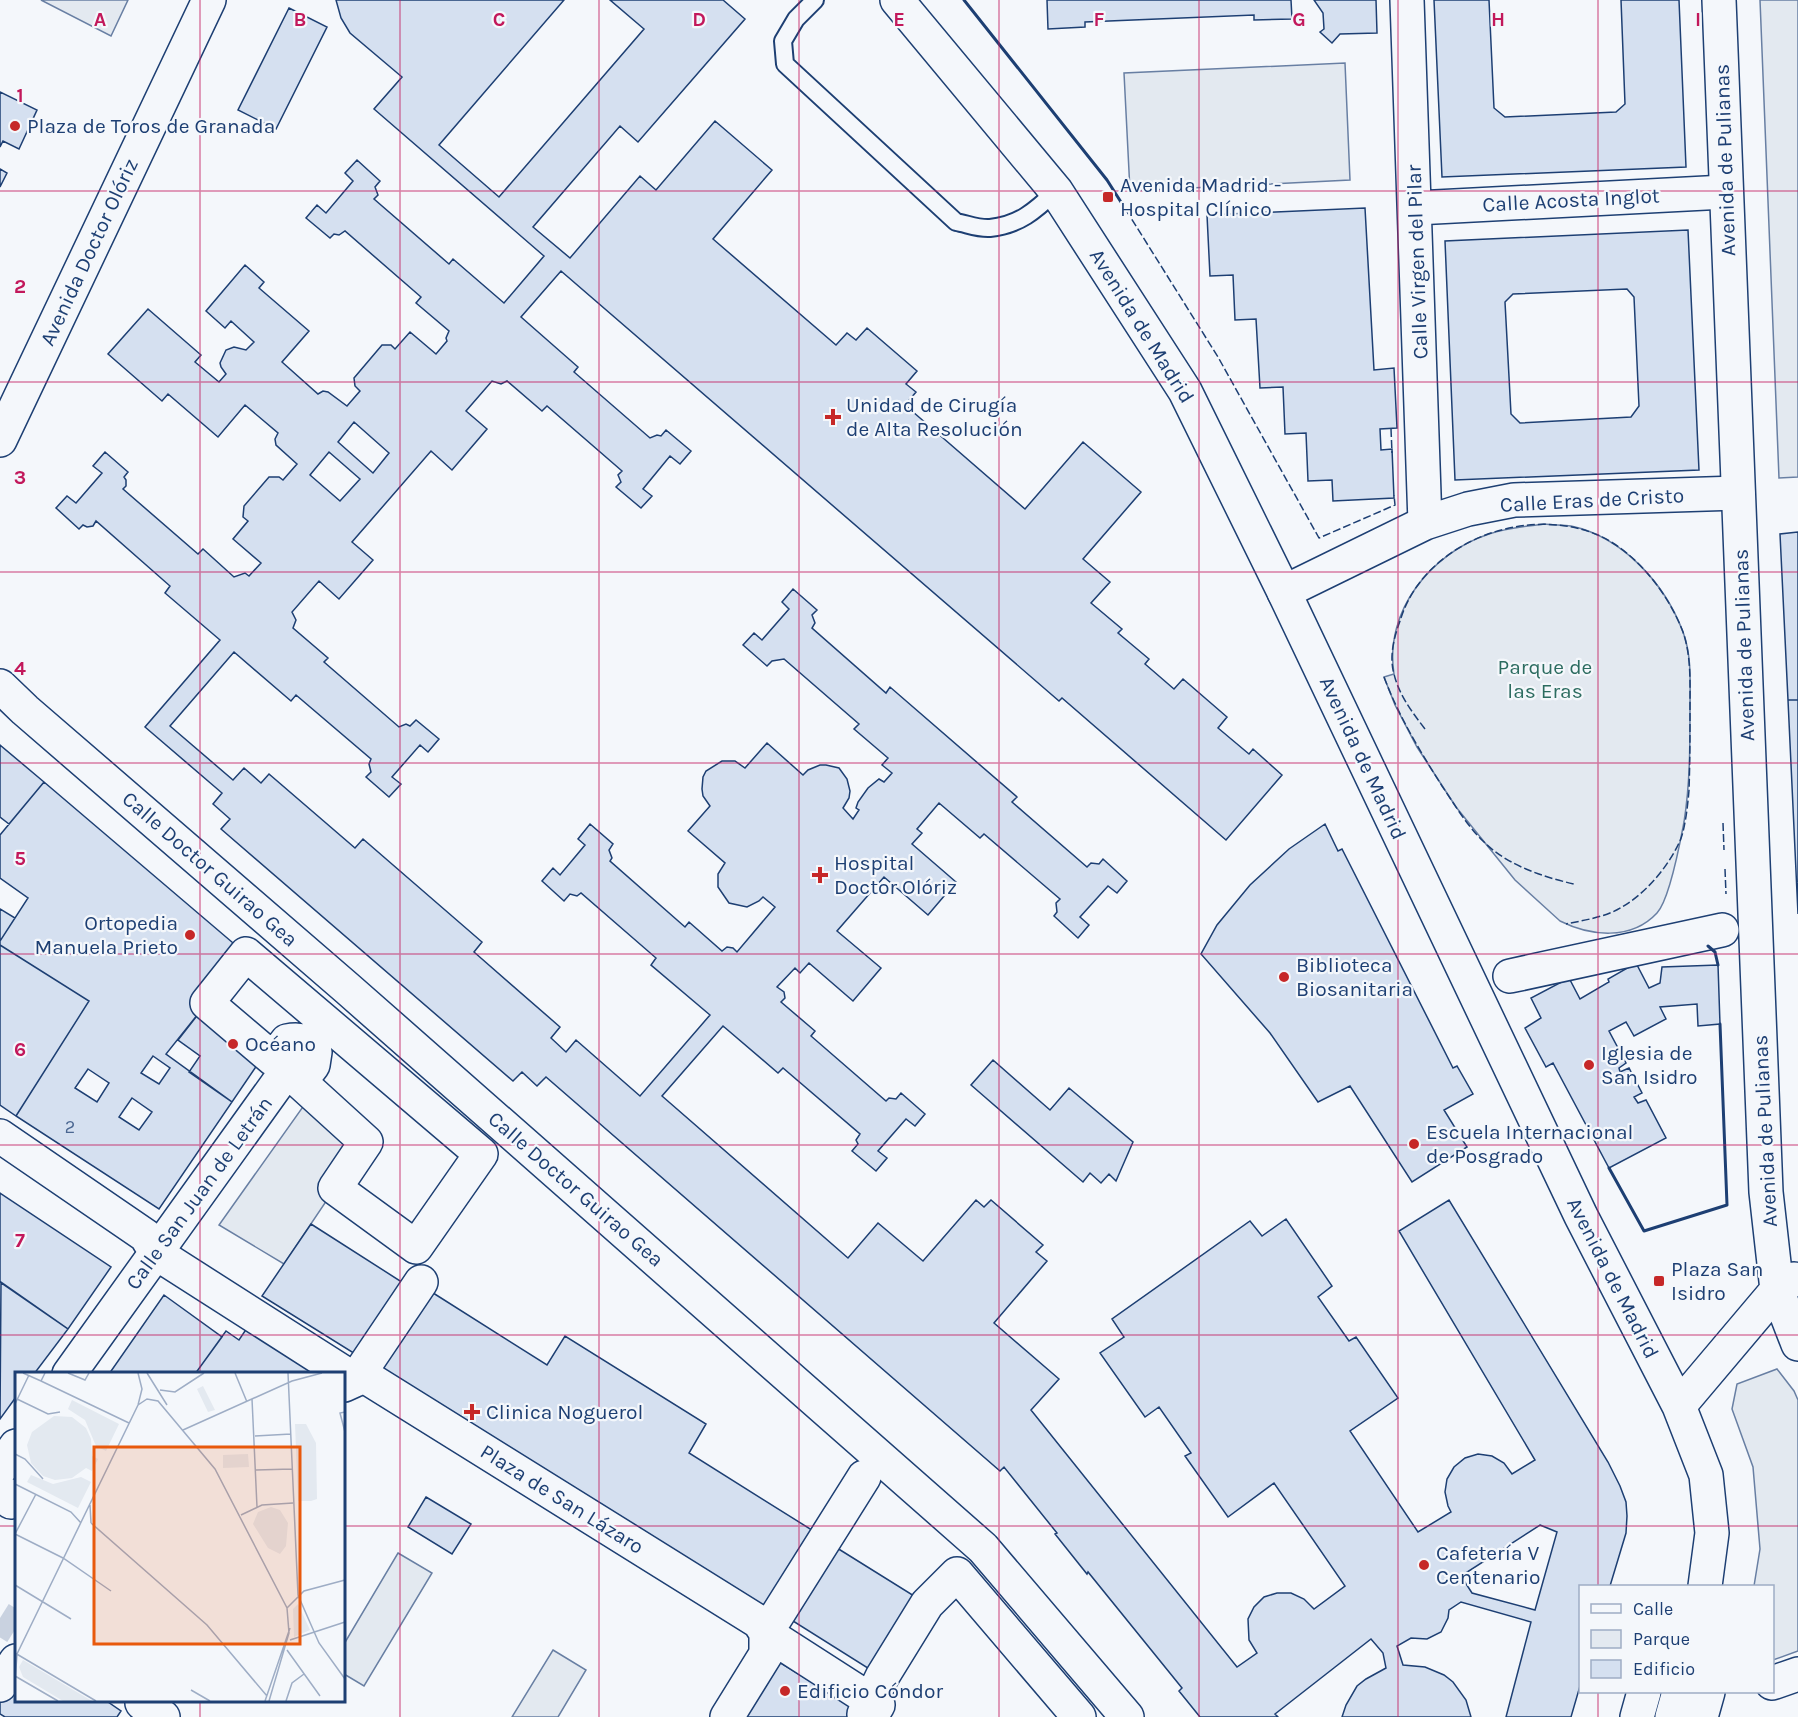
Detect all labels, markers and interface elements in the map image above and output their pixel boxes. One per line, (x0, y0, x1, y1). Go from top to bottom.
text: A (94, 8, 107, 31)
text: B (294, 8, 306, 31)
text: C (493, 8, 505, 31)
text: D (692, 8, 706, 31)
text: E (893, 8, 905, 31)
text: F (1094, 8, 1105, 31)
text: G (1292, 8, 1306, 31)
text: H (1491, 8, 1505, 31)
text: I (1695, 8, 1701, 31)
street label: Avenida de Pulianas (1710, 63, 1740, 257)
text: 1 (16, 84, 24, 107)
place label: Plaza de Toros de Granada (27, 114, 275, 138)
marker: Plaza de Toros de Granada (8, 119, 22, 133)
street label: Avenida Doctor Olóriz (35, 155, 143, 349)
street label: Calle Virgen del Pilar (1402, 164, 1432, 360)
place label: Avenida Madrid - Hospital Clínico (1120, 173, 1281, 221)
street label: Calle Acosta Inglot (1482, 183, 1660, 217)
marker: Avenida Madrid - Hospital Clínico (1101, 190, 1115, 204)
street label: Avenida de Madrid (1085, 245, 1199, 407)
text: 2 (14, 275, 26, 298)
place label: Unidad de Cirugía de Alta Resolución (846, 393, 1023, 441)
marker: Unidad de Cirugía de Alta Resolución (824, 408, 842, 426)
text: 3 (14, 466, 26, 489)
street label: Calle Eras de Cristo (1499, 483, 1685, 517)
street label: Avenida de Pulianas (1729, 548, 1759, 742)
park label: Parque de las Eras (1498, 655, 1592, 703)
text: 4 (14, 657, 26, 680)
street label: Avenida de Madrid (1315, 673, 1411, 843)
street label: Calle Doctor Guirao Gea (118, 786, 302, 952)
text: 5 (14, 847, 26, 870)
place label: Hospital Doctor Olóriz (834, 851, 957, 899)
marker: Hospital Doctor Olóriz (811, 866, 829, 884)
place label: Ortopedia Manuela Prieto (34, 911, 178, 959)
marker: Ortopedia Manuela Prieto (183, 928, 197, 942)
place label: Biblioteca Biosanitaria (1296, 953, 1413, 1001)
marker: Biblioteca Biosanitaria (1277, 970, 1291, 984)
place label: Océano (245, 1032, 316, 1056)
street label: Avenida de Pulianas (1748, 1034, 1782, 1228)
marker: Océano (226, 1037, 240, 1051)
text: 6 (14, 1038, 26, 1061)
place label: Iglesia de San Isidro (1601, 1041, 1698, 1089)
marker: Iglesia de San Isidro (1582, 1058, 1596, 1072)
street label: Calle San Juan de Letrán (121, 1092, 277, 1294)
street label: Calle Doctor Guirao Gea (484, 1106, 668, 1272)
house number: 2 (65, 1116, 75, 1138)
place label: Escuela Internacional de Posgrado (1426, 1120, 1633, 1168)
marker: Escuela Internacional de Posgrado (1407, 1137, 1421, 1151)
street label: Avenida de Madrid (1562, 1194, 1664, 1362)
text: 7 (15, 1229, 25, 1252)
place label: Plaza San Isidro (1671, 1257, 1764, 1305)
marker: Plaza San Isidro (1652, 1274, 1666, 1288)
inset map (15, 1372, 345, 1702)
place label: Clinica Noguerol (486, 1400, 643, 1424)
marker: Clinica Noguerol (463, 1403, 481, 1421)
street label: Plaza de San Lázaro (476, 1439, 648, 1559)
place label: Cafetería V Centenario (1436, 1541, 1541, 1589)
marker: Cafetería V Centenario (1417, 1558, 1431, 1572)
legend (1579, 1585, 1774, 1693)
text: Calle (1633, 1598, 1673, 1620)
text: Parque (1633, 1628, 1690, 1650)
text: Edificio (1633, 1658, 1695, 1680)
place label: Edificio Cóndor (797, 1679, 943, 1703)
marker: Edificio Cóndor (778, 1684, 792, 1698)

